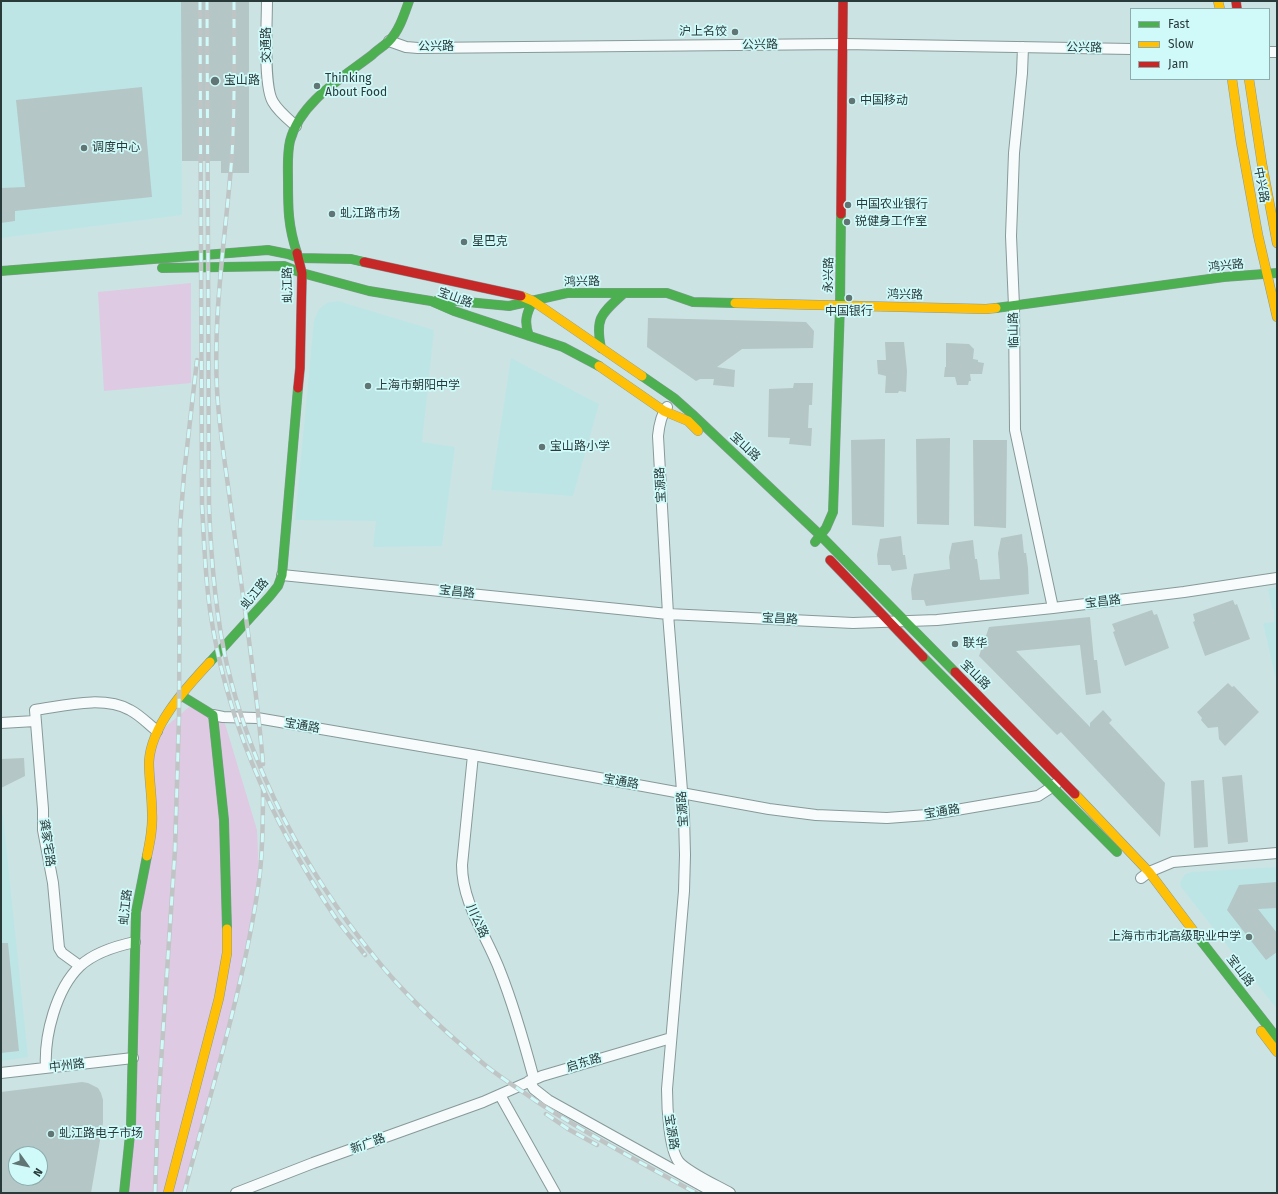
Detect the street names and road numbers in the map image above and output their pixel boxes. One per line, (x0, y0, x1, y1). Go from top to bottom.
street label: 交通路 (260, 27, 274, 63)
street label: 公兴路 (742, 37, 778, 53)
street label: 公兴路 (418, 40, 454, 54)
street label: 公兴路 (1066, 40, 1102, 56)
street label: 中兴路 (1251, 166, 1271, 204)
street label: 永兴路 (821, 257, 837, 293)
street label: 鸿兴路 (1207, 257, 1245, 275)
street label: 虬江路 (280, 267, 296, 303)
street label: 鸿兴路 (564, 274, 600, 290)
street label: 宝山路 (436, 285, 474, 311)
street label: 鸿兴路 (887, 287, 923, 303)
street label: 临山路 (1006, 312, 1022, 348)
street label: 宝山路 (727, 429, 763, 465)
street label: 宝源路 (653, 467, 669, 503)
street label: 虬江路 (238, 575, 272, 613)
street label: 宝昌路 (438, 583, 476, 601)
street label: 宝昌路 (1084, 593, 1122, 611)
street label: 宝昌路 (762, 611, 798, 627)
street label: 宝山路 (957, 657, 993, 693)
street label: 宝通路 (283, 716, 321, 736)
street label: 宝通路 (602, 772, 640, 792)
street label: 宝源路 (675, 791, 691, 827)
street label: 宝通路 (923, 802, 961, 822)
street label: 龚家宅路 (37, 818, 57, 868)
street label: 虬江路 (117, 888, 135, 926)
street label: 川公路 (463, 902, 491, 940)
street label: 宝山路 (1223, 952, 1257, 990)
street label: 启东路 (565, 1051, 603, 1075)
street label: 中州路 (48, 1057, 86, 1075)
street label: 宝源路 (661, 1113, 681, 1151)
street label: 新广路 (349, 1131, 387, 1157)

